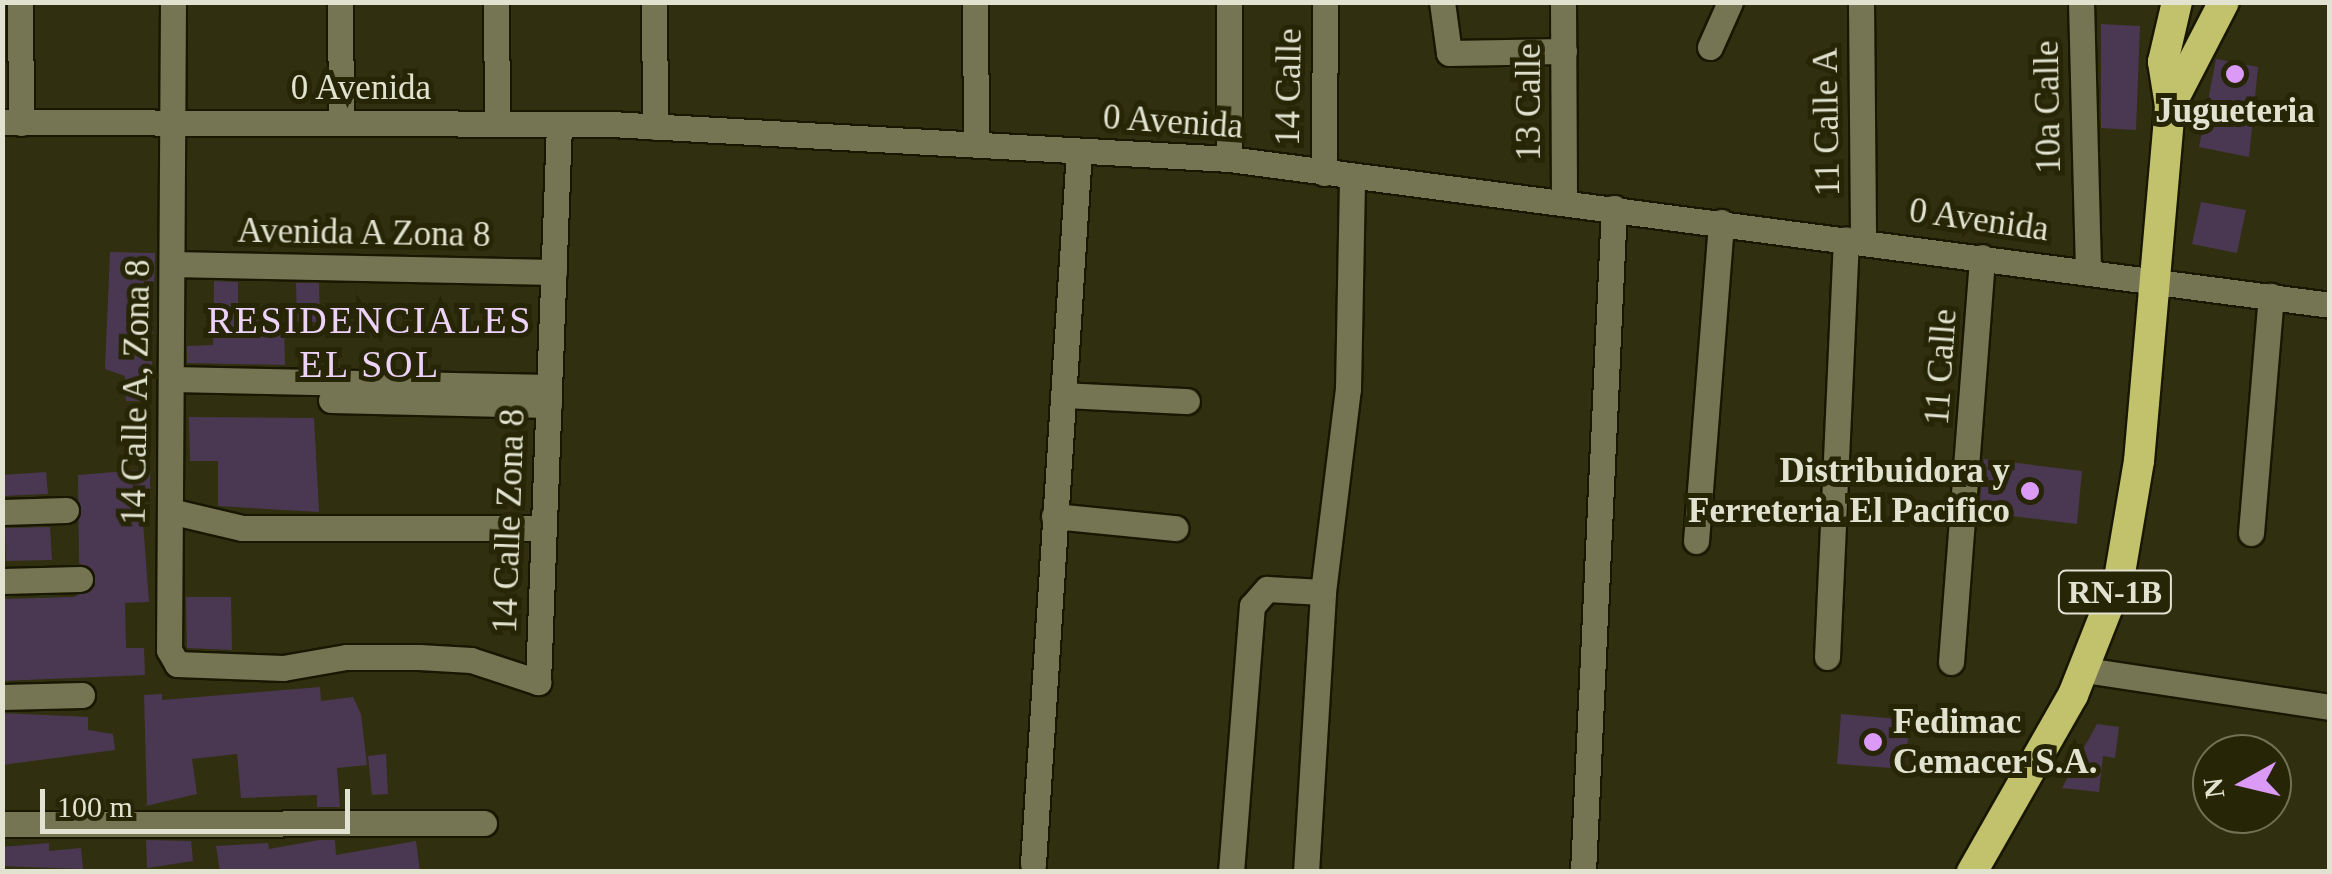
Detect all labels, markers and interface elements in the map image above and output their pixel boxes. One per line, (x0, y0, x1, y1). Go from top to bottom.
street label: 14 Calle (1267, 28, 1311, 146)
street label: 10a Calle (2026, 40, 2070, 174)
street label: 13 Calle (1508, 43, 1550, 161)
street label: 11 Calle A (1805, 46, 1849, 198)
marker: Jugueteria (2224, 63, 2246, 85)
street label: 0 Avenida (290, 67, 432, 109)
place label: Jugueteria (2155, 90, 2315, 132)
street label: 0 Avenida (1101, 96, 1245, 148)
street label: 0 Avenida (1906, 189, 2052, 251)
street label: Avenida A Zona 8 (235, 210, 493, 256)
street label: 14 Calle A, Zona 8 (113, 258, 159, 526)
district label: RESIDENCIALES EL SOL (207, 298, 533, 388)
street label: 11 Calle (1916, 308, 1966, 426)
street label: 14 Calle Zona 8 (484, 408, 534, 634)
place label: Distribuidora y Ferreteria El Pacifico (1688, 450, 2010, 532)
marker: Distribuidora y Ferreteria El Pacifico (2019, 480, 2041, 502)
road number: RN-1B (2058, 565, 2172, 619)
place label: Fedimac Cemacer S.A. (1893, 701, 2098, 783)
marker: Fedimac Cemacer S.A. (1862, 731, 1884, 753)
north arrow (2192, 734, 2292, 834)
scale bar (45, 769, 355, 831)
text: N (2197, 776, 2231, 800)
text: 100 m (57, 790, 133, 823)

